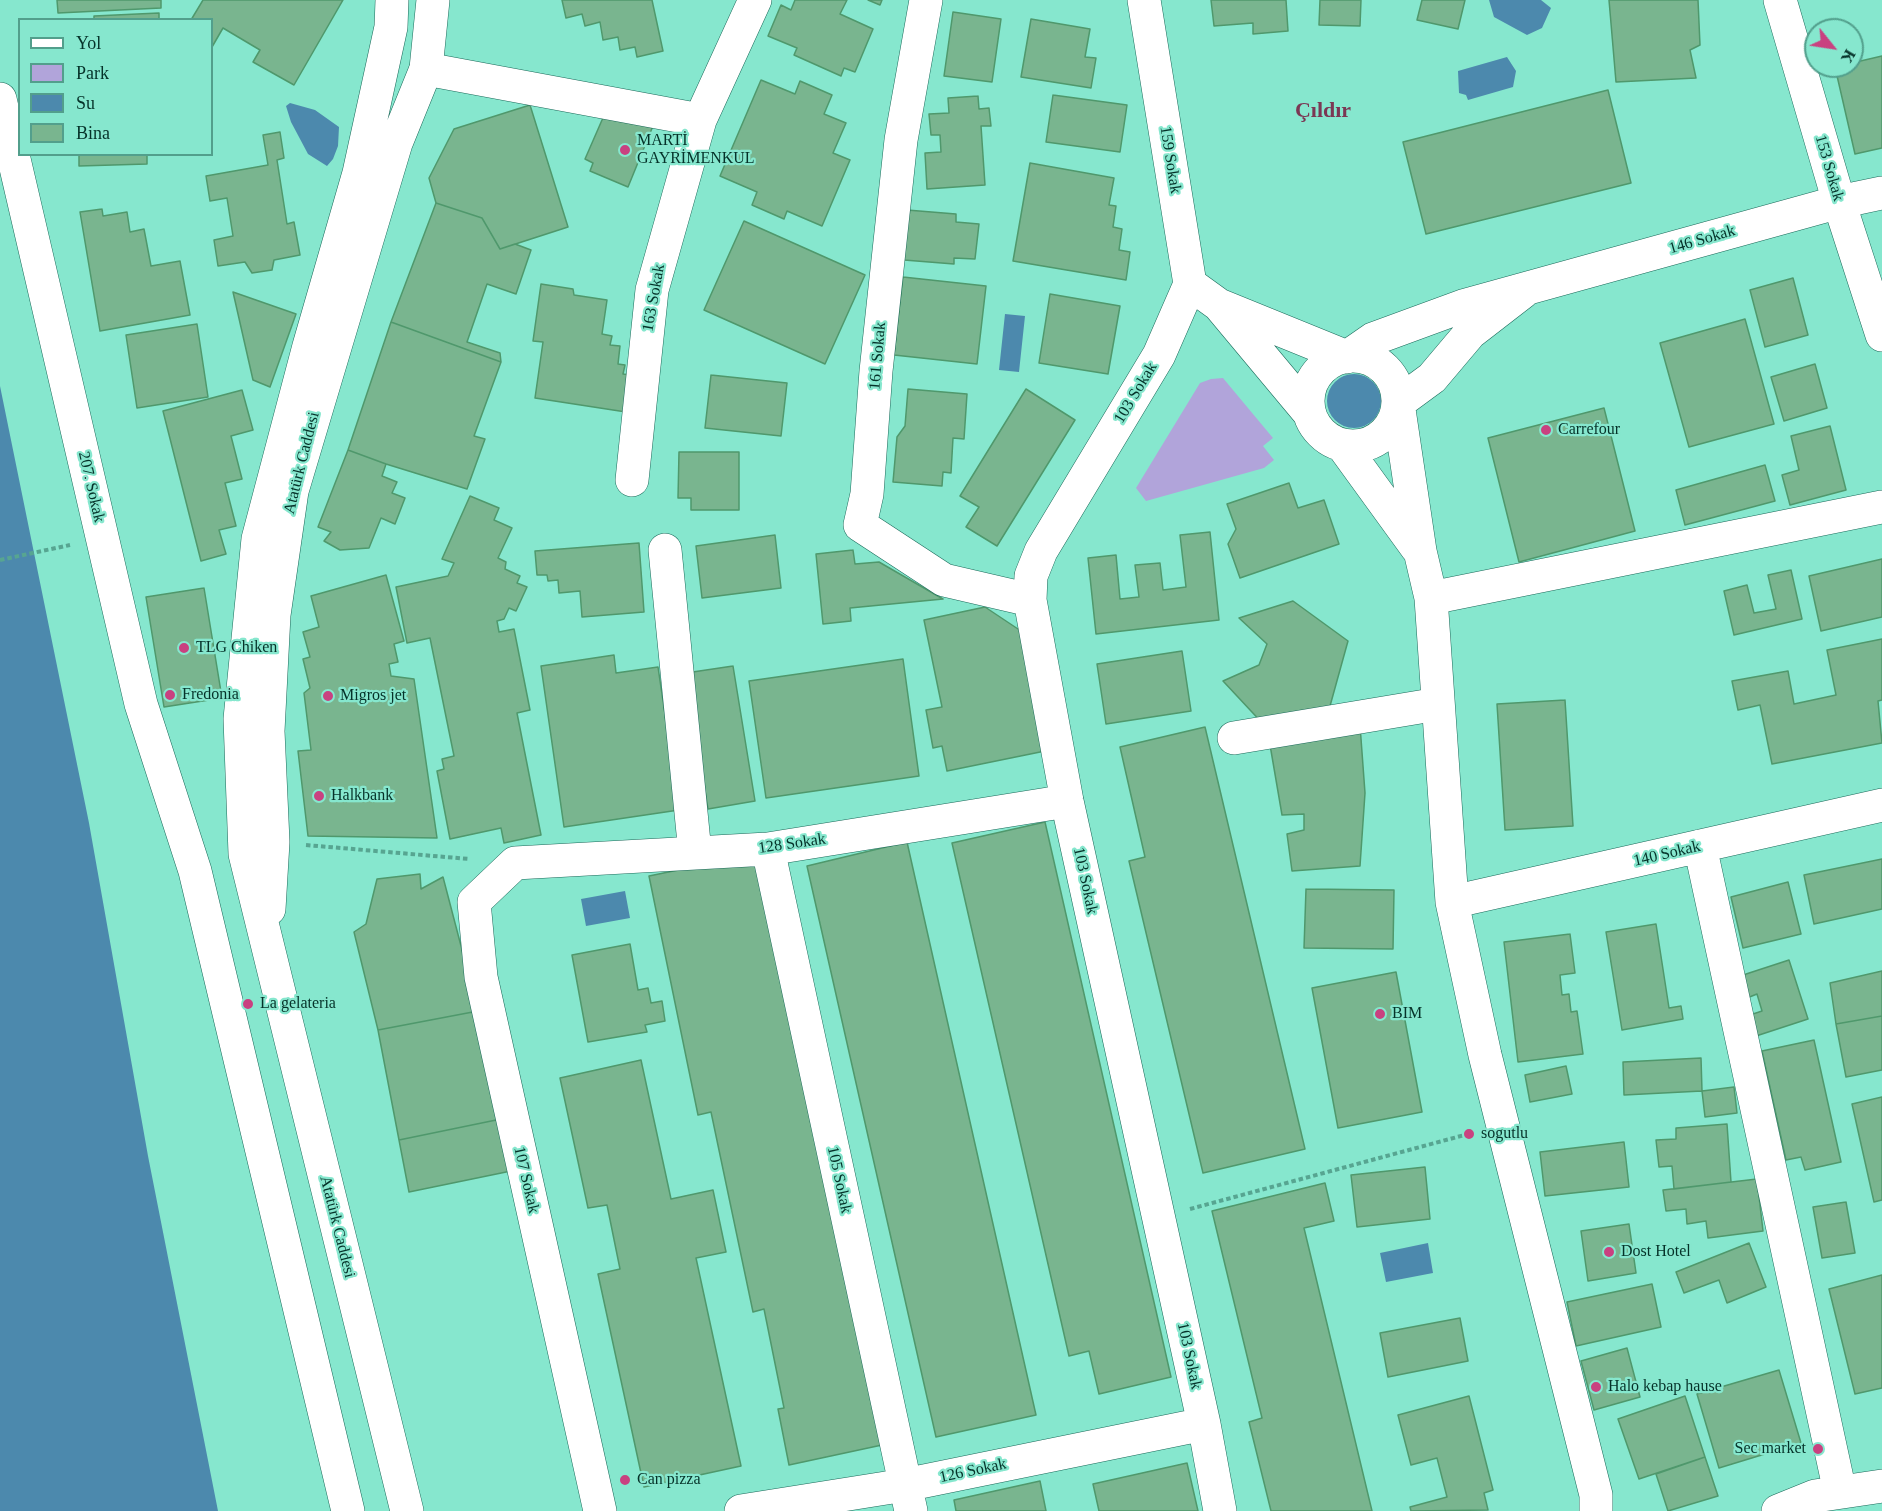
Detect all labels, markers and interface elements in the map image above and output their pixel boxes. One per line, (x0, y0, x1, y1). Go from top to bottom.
legend (18, 18, 213, 156)
north arrow (1804, 18, 1864, 78)
text: Yol (76, 33, 101, 53)
text: K (1838, 47, 1859, 66)
text: Park (76, 63, 109, 83)
text: Su (76, 93, 95, 113)
district label: Çıldır (1295, 98, 1351, 124)
text: Bina (76, 123, 110, 143)
street label: 159 Sokak (1155, 125, 1185, 195)
place label: MARTİ GAYRİMENKUL (637, 131, 755, 169)
street label: 153 Sokak (1810, 133, 1848, 203)
marker: MARTİ GAYRİMENKUL (618, 143, 632, 157)
street label: 146 Sokak (1667, 221, 1737, 259)
street label: 163 Sokak (639, 263, 669, 333)
street label: 161 Sokak (865, 321, 891, 391)
street label: 103 Sokak (1110, 359, 1162, 427)
street label: Atatürk Caddesi (280, 410, 324, 516)
place label: Carrefour (1558, 420, 1620, 440)
marker: Carrefour (1539, 423, 1553, 437)
street label: 207. Sokak (74, 450, 108, 524)
place label: TLG Chiken (196, 638, 277, 658)
marker: TLG Chiken (177, 641, 191, 655)
place label: Fredonia (182, 685, 239, 705)
place label: Migros jet (340, 686, 406, 706)
marker: Fredonia (163, 688, 177, 702)
marker: Migros jet (321, 689, 335, 703)
place label: Halkbank (331, 786, 393, 806)
marker: Halkbank (312, 789, 326, 803)
street label: 128 Sokak (757, 830, 827, 858)
street label: 140 Sokak (1632, 837, 1702, 871)
street label: 103 Sokak (1069, 846, 1101, 916)
place label: La gelateria (260, 994, 336, 1014)
marker: La gelateria (241, 997, 255, 1011)
place label: BIM (1392, 1004, 1422, 1024)
marker: BIM (1373, 1007, 1387, 1021)
place label: sogutlu (1481, 1124, 1528, 1144)
marker: sogutlu (1462, 1127, 1476, 1141)
street label: 107 Sokak (509, 1145, 543, 1215)
street label: 105 Sokak (823, 1145, 855, 1215)
street label: Atatürk Caddesi (315, 1174, 359, 1280)
place label: Dost Hotel (1621, 1242, 1691, 1262)
marker: Dost Hotel (1602, 1245, 1616, 1259)
street label: 103 Sokak (1173, 1321, 1205, 1391)
place label: Halo kebap hause (1608, 1377, 1722, 1397)
marker: Halo kebap hause (1589, 1380, 1603, 1394)
place label: Sec market (1734, 1439, 1806, 1459)
marker: Sec market (1811, 1442, 1825, 1456)
street label: 126 Sokak (938, 1455, 1008, 1487)
place label: Can pizza (637, 1470, 701, 1490)
marker: Can pizza (618, 1473, 632, 1487)

